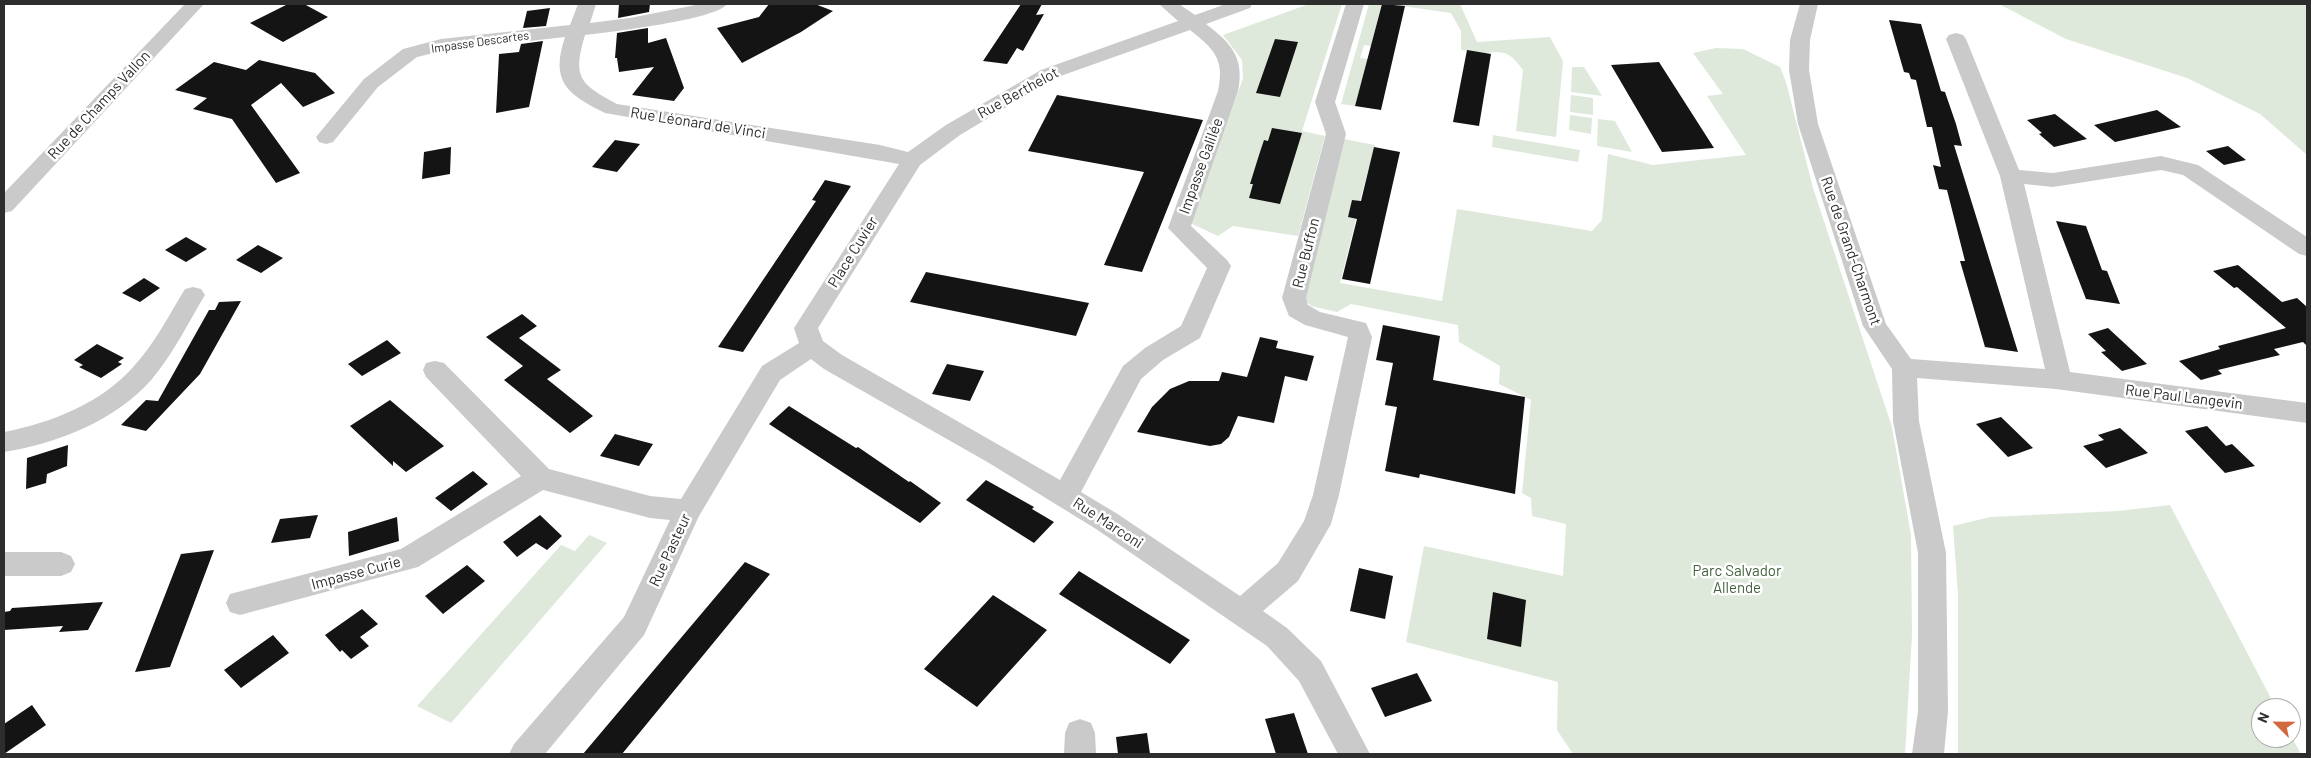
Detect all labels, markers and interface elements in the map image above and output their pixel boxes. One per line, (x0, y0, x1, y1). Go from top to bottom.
street label: Impasse Descartes (430, 28, 530, 56)
street label: Rue de Champs Vallon (44, 47, 154, 163)
street label: Rue Berthelot (974, 63, 1062, 123)
street label: Rue Léonard de Vinci (629, 103, 767, 143)
street label: Impasse Galilée (1175, 116, 1227, 216)
street label: Rue de Grand-Charmont (1817, 174, 1885, 328)
street label: Place Cuvier (824, 213, 882, 291)
street label: Rue Buffon (1289, 216, 1323, 290)
street label: Rue Paul Langevin (2124, 381, 2244, 413)
street label: Rue Marconi (1070, 494, 1146, 552)
street label: Rue Pasteur (645, 511, 695, 589)
street label: Impasse Curie (309, 552, 403, 594)
park label: Parc Salvador Allende (1693, 562, 1781, 597)
north arrow (2251, 698, 2301, 748)
text: N (2253, 710, 2272, 725)

